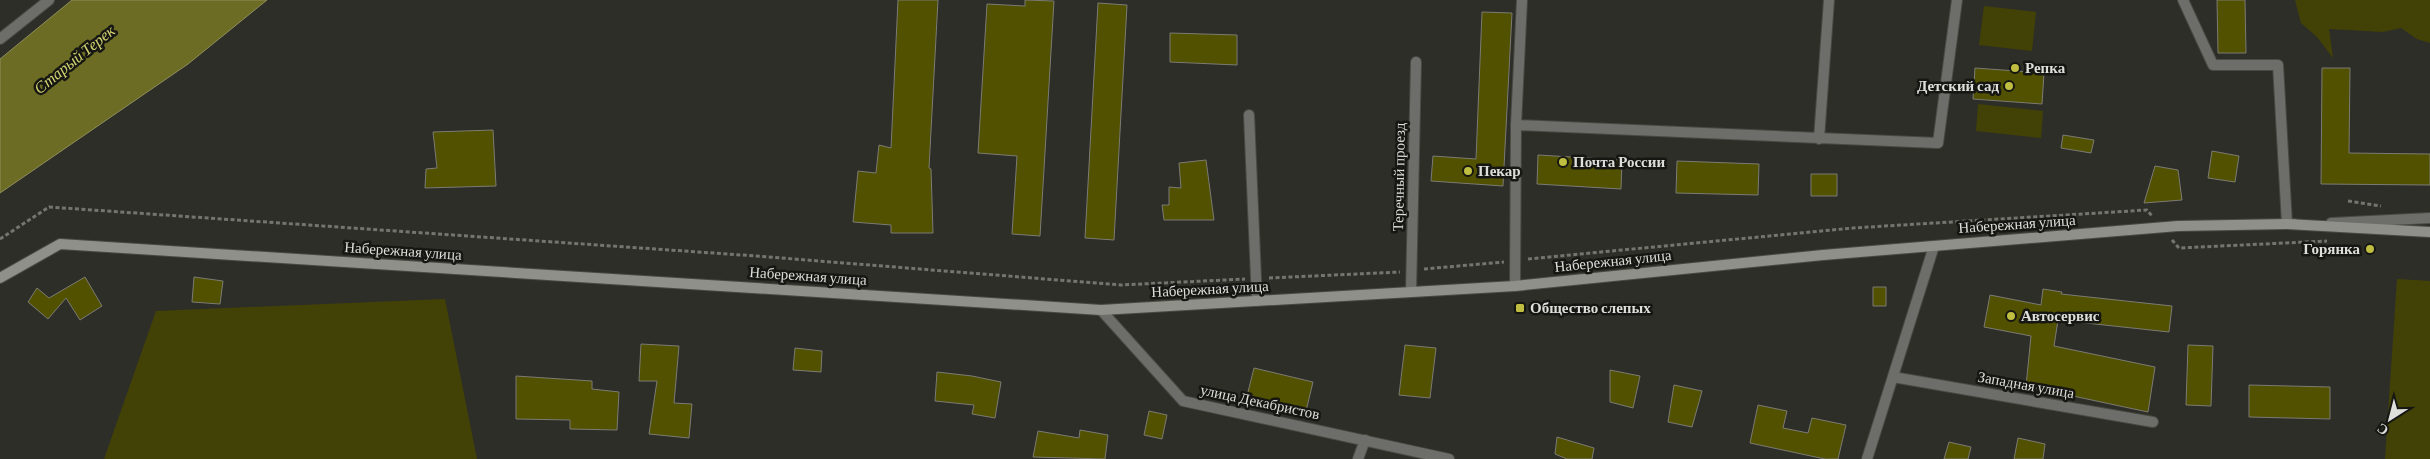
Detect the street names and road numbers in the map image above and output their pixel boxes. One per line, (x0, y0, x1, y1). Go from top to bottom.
street label: Теречный проезд (1390, 122, 1408, 232)
street label: Набережная улица (1958, 212, 2077, 236)
street label: Набережная улица (344, 239, 463, 263)
street label: Набережная улица (1554, 247, 1673, 275)
street label: Набережная улица (749, 264, 868, 288)
street label: Набережная улица (1151, 278, 1269, 300)
street label: Западная улица (1976, 369, 2076, 401)
street label: улица Декабристов (1199, 382, 1321, 422)

